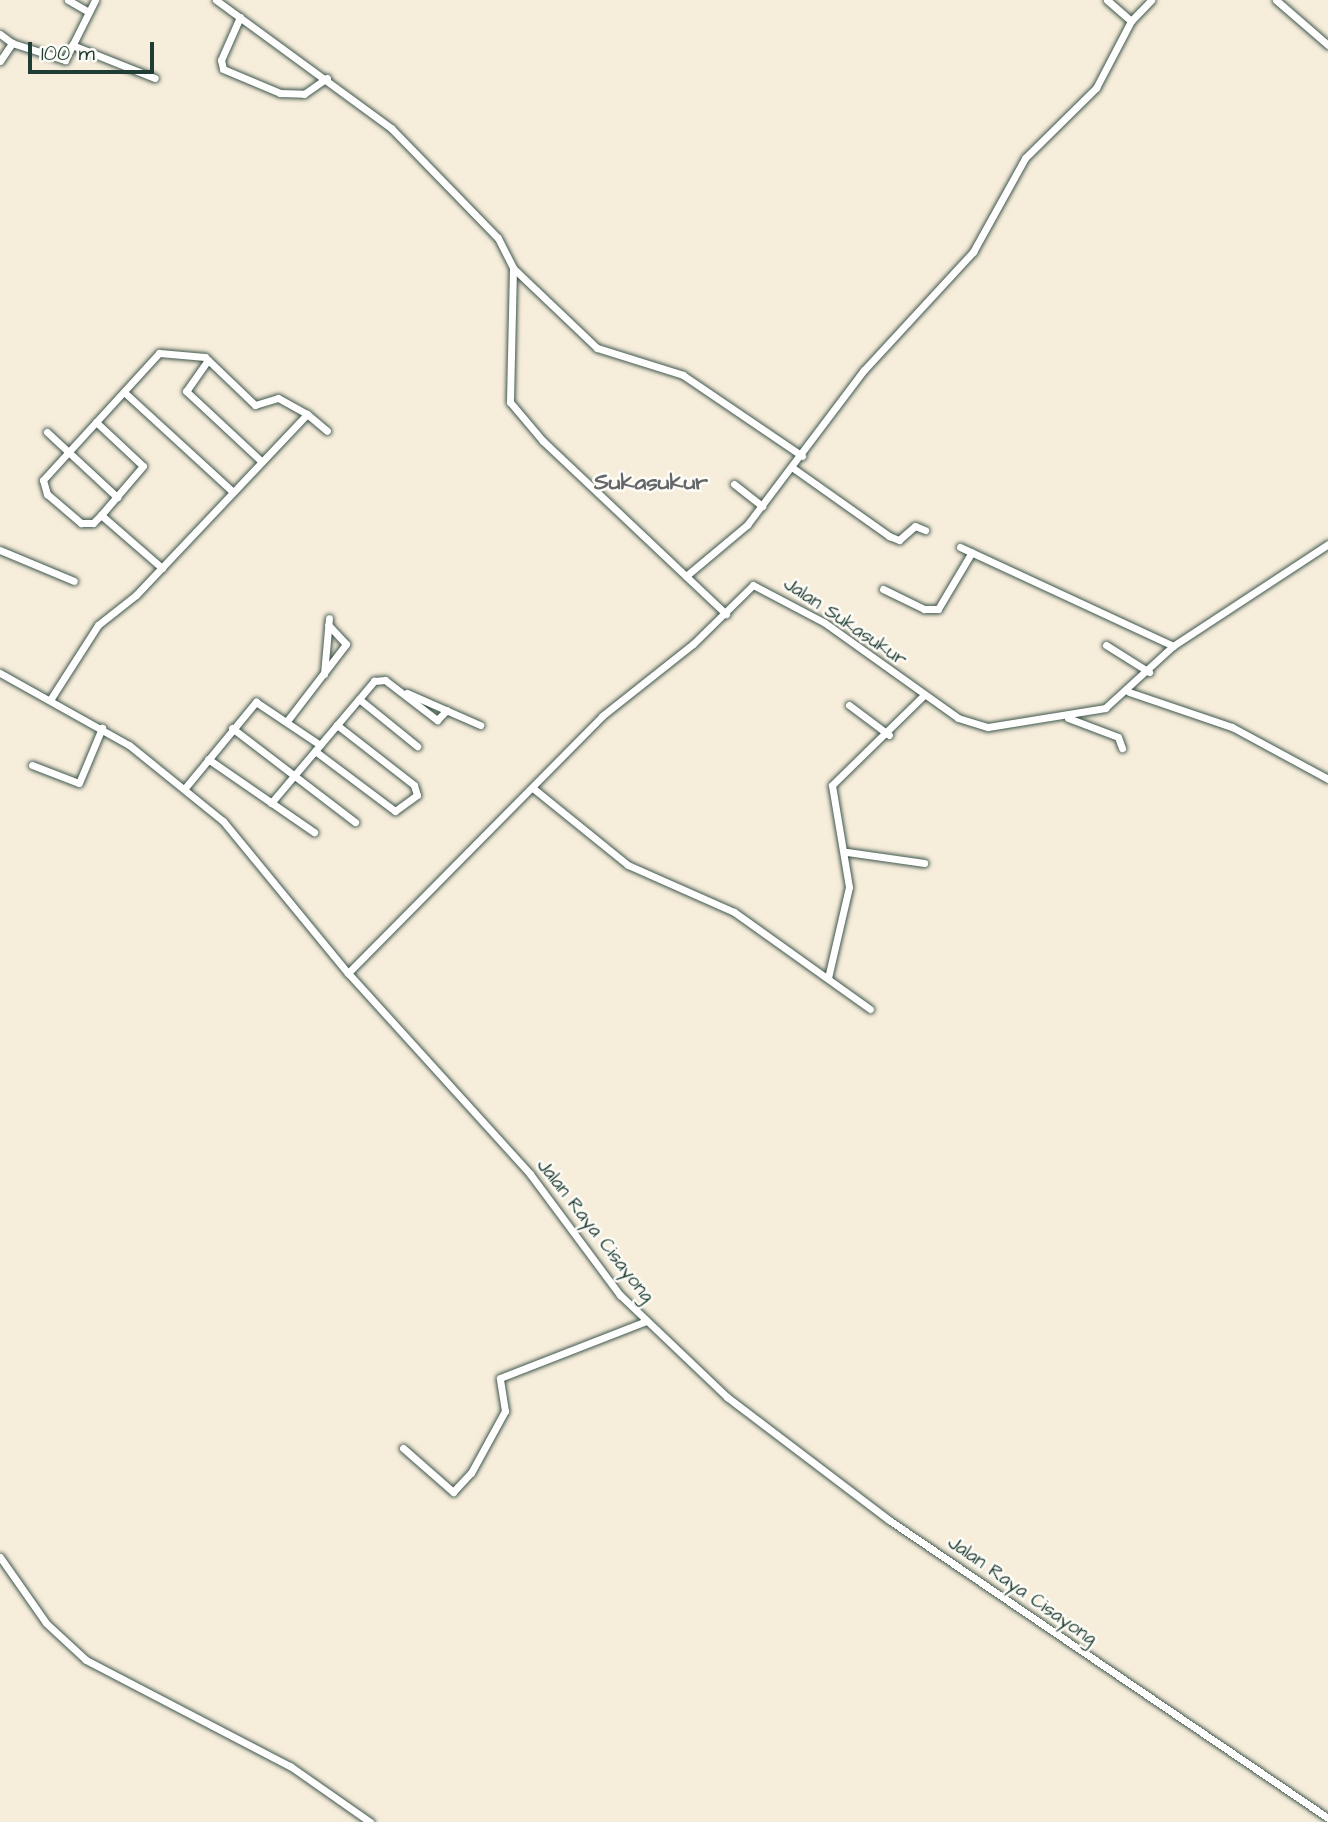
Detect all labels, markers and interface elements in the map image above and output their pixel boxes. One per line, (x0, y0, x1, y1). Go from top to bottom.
scale bar (32, 28, 158, 72)
text: 100 m (41, 39, 95, 68)
district label: Sukasukur (594, 468, 708, 496)
street label: Jalan Sukasukur (779, 572, 911, 672)
street label: Jalan Raya Cisayong (532, 1155, 658, 1307)
street label: Jalan Raya Cisayong (943, 1531, 1101, 1651)

